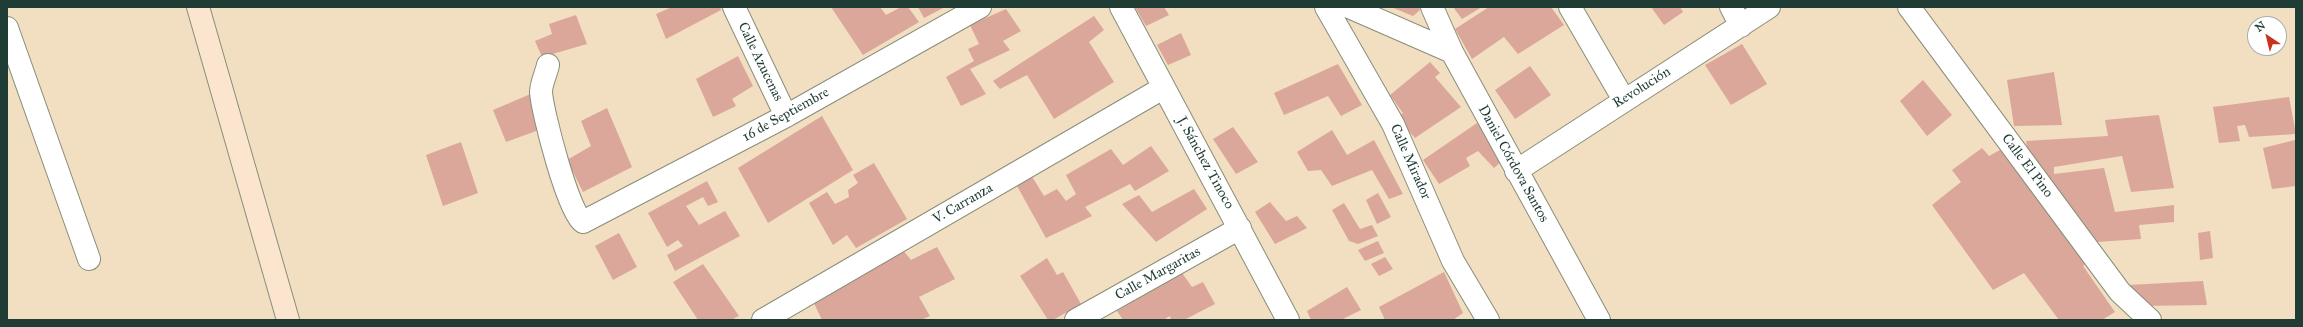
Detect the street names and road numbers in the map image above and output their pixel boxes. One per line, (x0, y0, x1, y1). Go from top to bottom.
street label: Calle Azucenas (734, 20, 786, 104)
street label: Revolución (1610, 64, 1674, 112)
street label: 16 de Septiembre (740, 84, 832, 146)
street label: Daniel Córdova Santos (1474, 103, 1552, 225)
street label: J. Sánchez Tinoco (1173, 114, 1237, 212)
street label: Calle Mirador (1386, 122, 1434, 202)
street label: Calle El Pino (1998, 131, 2056, 201)
street label: V. Carranza (930, 180, 996, 228)
street label: Calle Margaritas (1112, 244, 1204, 304)

